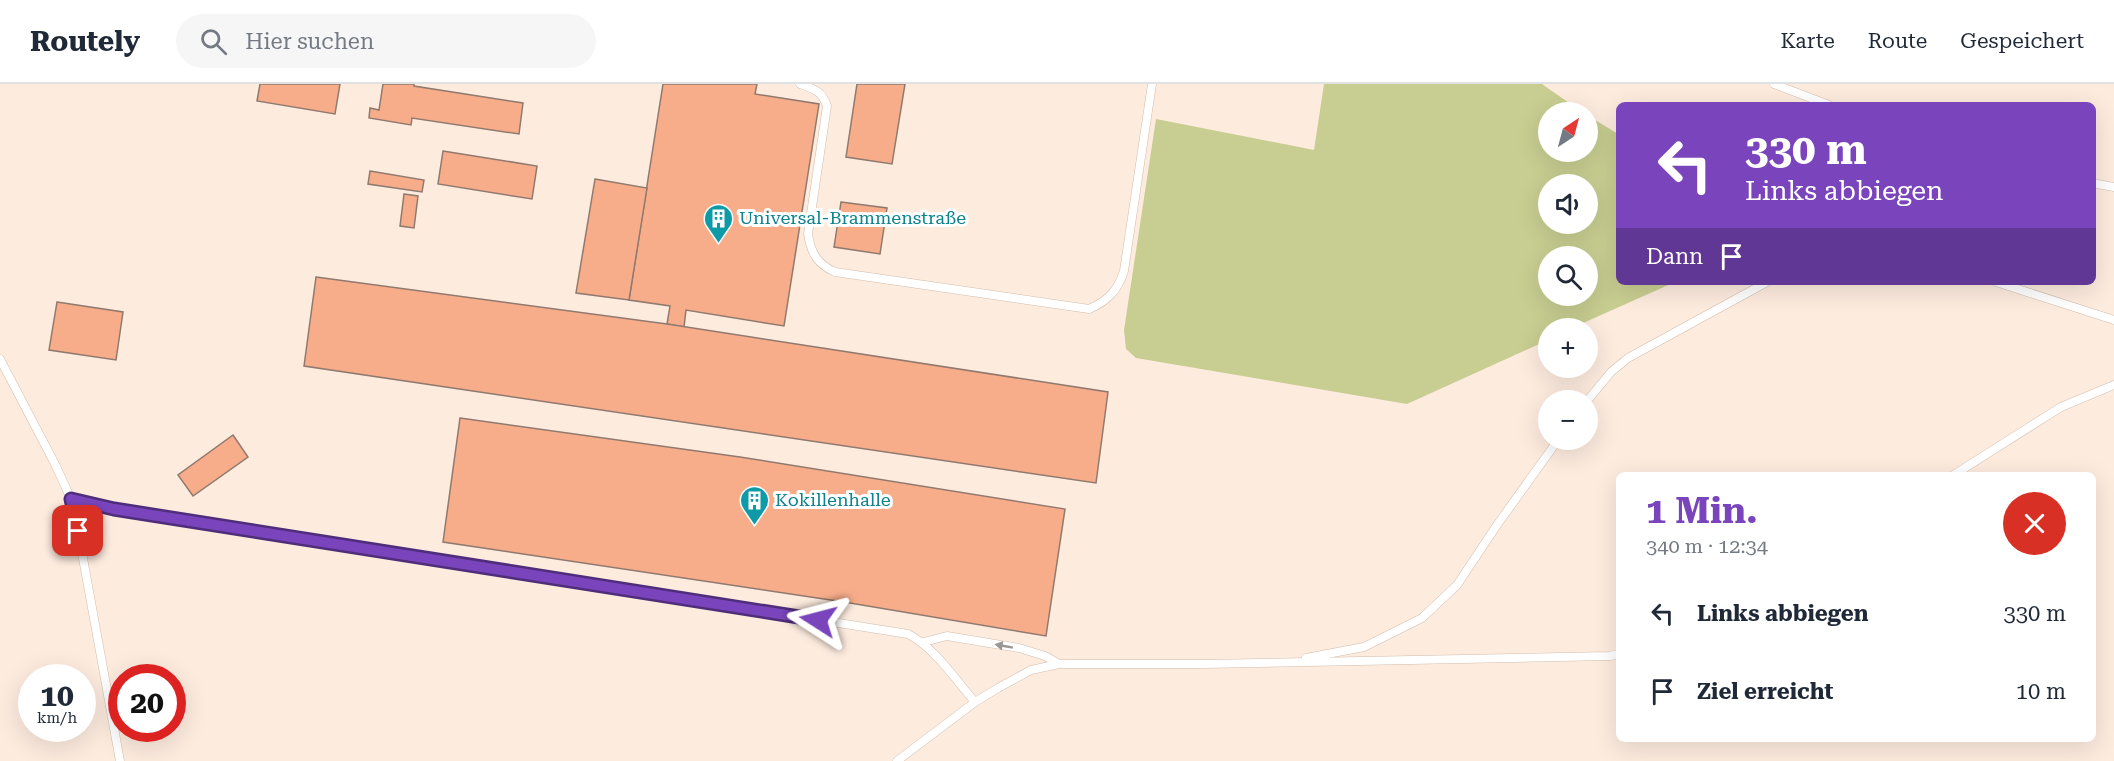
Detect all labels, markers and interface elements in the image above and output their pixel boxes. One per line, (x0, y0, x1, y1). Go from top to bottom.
search box (176, 14, 596, 68)
text: Routely (30, 25, 140, 58)
icon: search (197, 25, 230, 58)
text: Hier suchen (245, 29, 374, 54)
text: Karte (1780, 29, 1835, 53)
text: Route (1868, 29, 1927, 53)
text: Gespeichert (1960, 29, 2084, 53)
north arrow (1538, 102, 1598, 162)
map controls (1538, 102, 1598, 450)
text: 330 m (1745, 125, 1867, 174)
icon: left (1646, 126, 1724, 204)
button: sound (1538, 174, 1598, 234)
text: Links abbiegen (1745, 175, 1944, 207)
building icon: Universal-Brammenstraße (702, 202, 734, 244)
place label: Universal-Brammenstraße (739, 207, 966, 228)
icon: arrive (1715, 240, 1748, 273)
text: Dann (1646, 244, 1703, 269)
button: search (1538, 246, 1598, 306)
button: + (1538, 318, 1598, 378)
button: − (1538, 390, 1598, 450)
building icon: Kokillenhalle (738, 484, 770, 526)
place label: Kokillenhalle (775, 489, 891, 510)
text: 1 Min. (1646, 490, 1757, 532)
button: close (2003, 492, 2066, 555)
pin (52, 505, 103, 556)
icon: arrive (61, 514, 94, 547)
text: 340 m · 12:34 (1646, 534, 1768, 558)
position arrow (786, 588, 850, 652)
icon: left (1646, 597, 1679, 630)
text: Links abbiegen (1697, 601, 1868, 626)
text: 330 m (2003, 601, 2066, 626)
one-way arrow (994, 641, 1013, 650)
speed limit sign: 20 (108, 664, 186, 742)
icon: arrive (1646, 675, 1679, 708)
text: 10 (40, 678, 74, 713)
text: Ziel erreicht (1697, 679, 1833, 704)
text: 10 m (2016, 679, 2066, 704)
text: km/h (37, 709, 77, 727)

